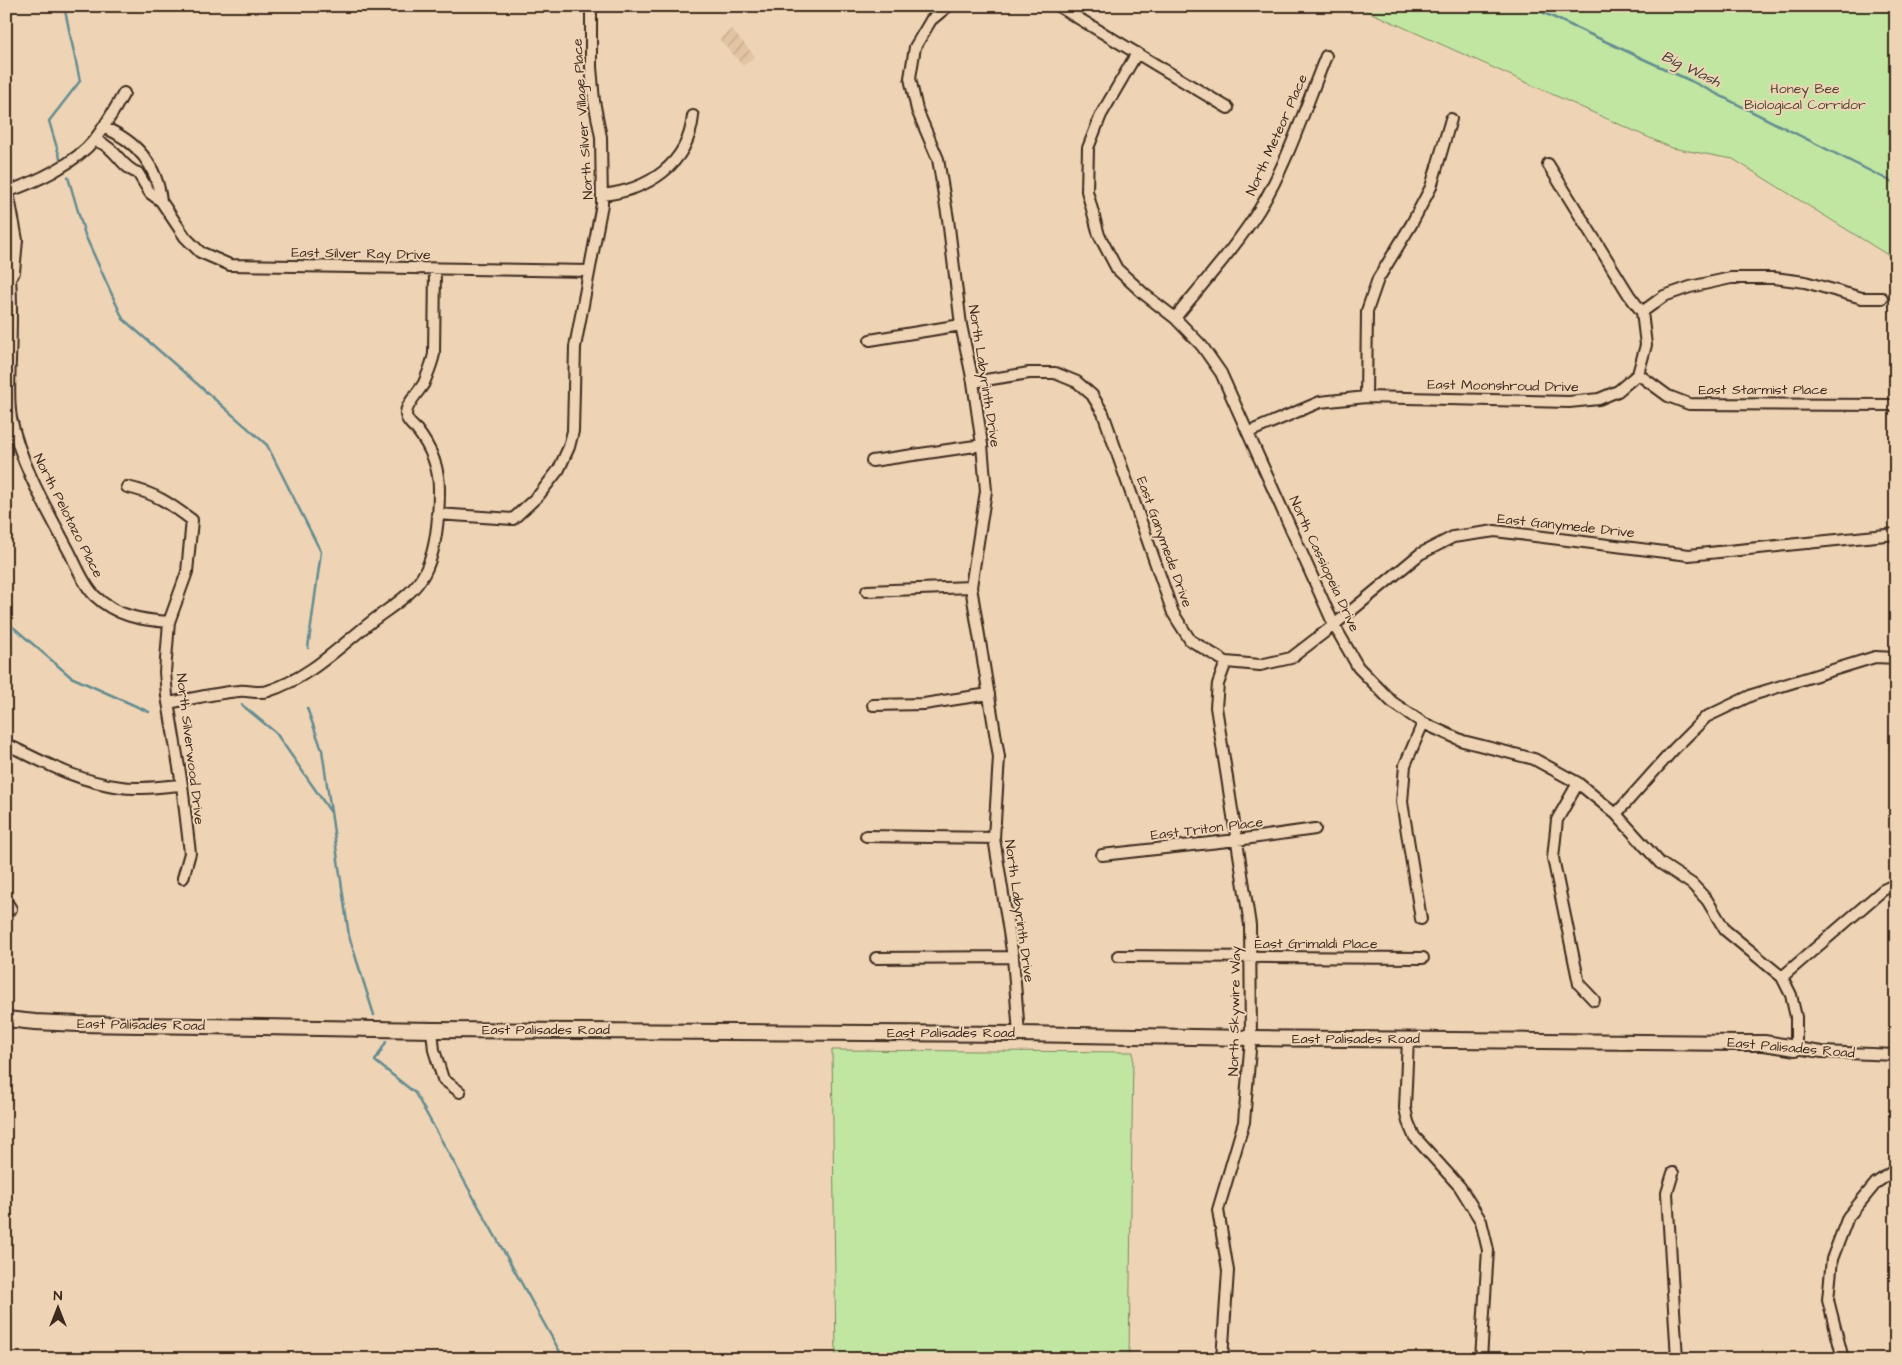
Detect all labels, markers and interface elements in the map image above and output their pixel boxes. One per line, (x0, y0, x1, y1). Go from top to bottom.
street label: North Silver Village Place (567, 37, 599, 200)
water label: Big Wash (1657, 46, 1725, 93)
street label: North Meteor Place (1241, 71, 1313, 199)
park label: Honey Bee Biological Corridor (1744, 79, 1866, 115)
street label: East Silver Ray Drive (291, 243, 431, 265)
street label: North Labyrinth Drive (963, 303, 1005, 449)
street label: East Moonshroud Drive (1427, 375, 1579, 397)
street label: East Starmist Place (1698, 380, 1828, 400)
street label: North Pelotazo Place (28, 450, 108, 582)
street label: East Ganymede Drive (1131, 474, 1197, 611)
street label: North Cassiopeia Drive (1284, 493, 1364, 636)
street label: East Ganymede Drive (1496, 509, 1636, 543)
street label: North Silverwood Drive (171, 672, 209, 826)
street label: East Triton Place (1150, 812, 1265, 846)
street label: North Labyrinth Drive (999, 838, 1039, 984)
street label: East Grimaldi Place (1254, 934, 1378, 954)
street label: North Skywire Way (1224, 945, 1246, 1076)
street label: East Palisades Road (77, 1014, 205, 1036)
street label: East Palisades Road (482, 1020, 610, 1040)
street label: East Palisades Road (887, 1023, 1015, 1043)
street label: East Palisades Road (1292, 1029, 1420, 1049)
street label: East Palisades Road (1726, 1032, 1856, 1064)
north arrow (32, 1282, 82, 1332)
text: N (54, 1286, 63, 1306)

